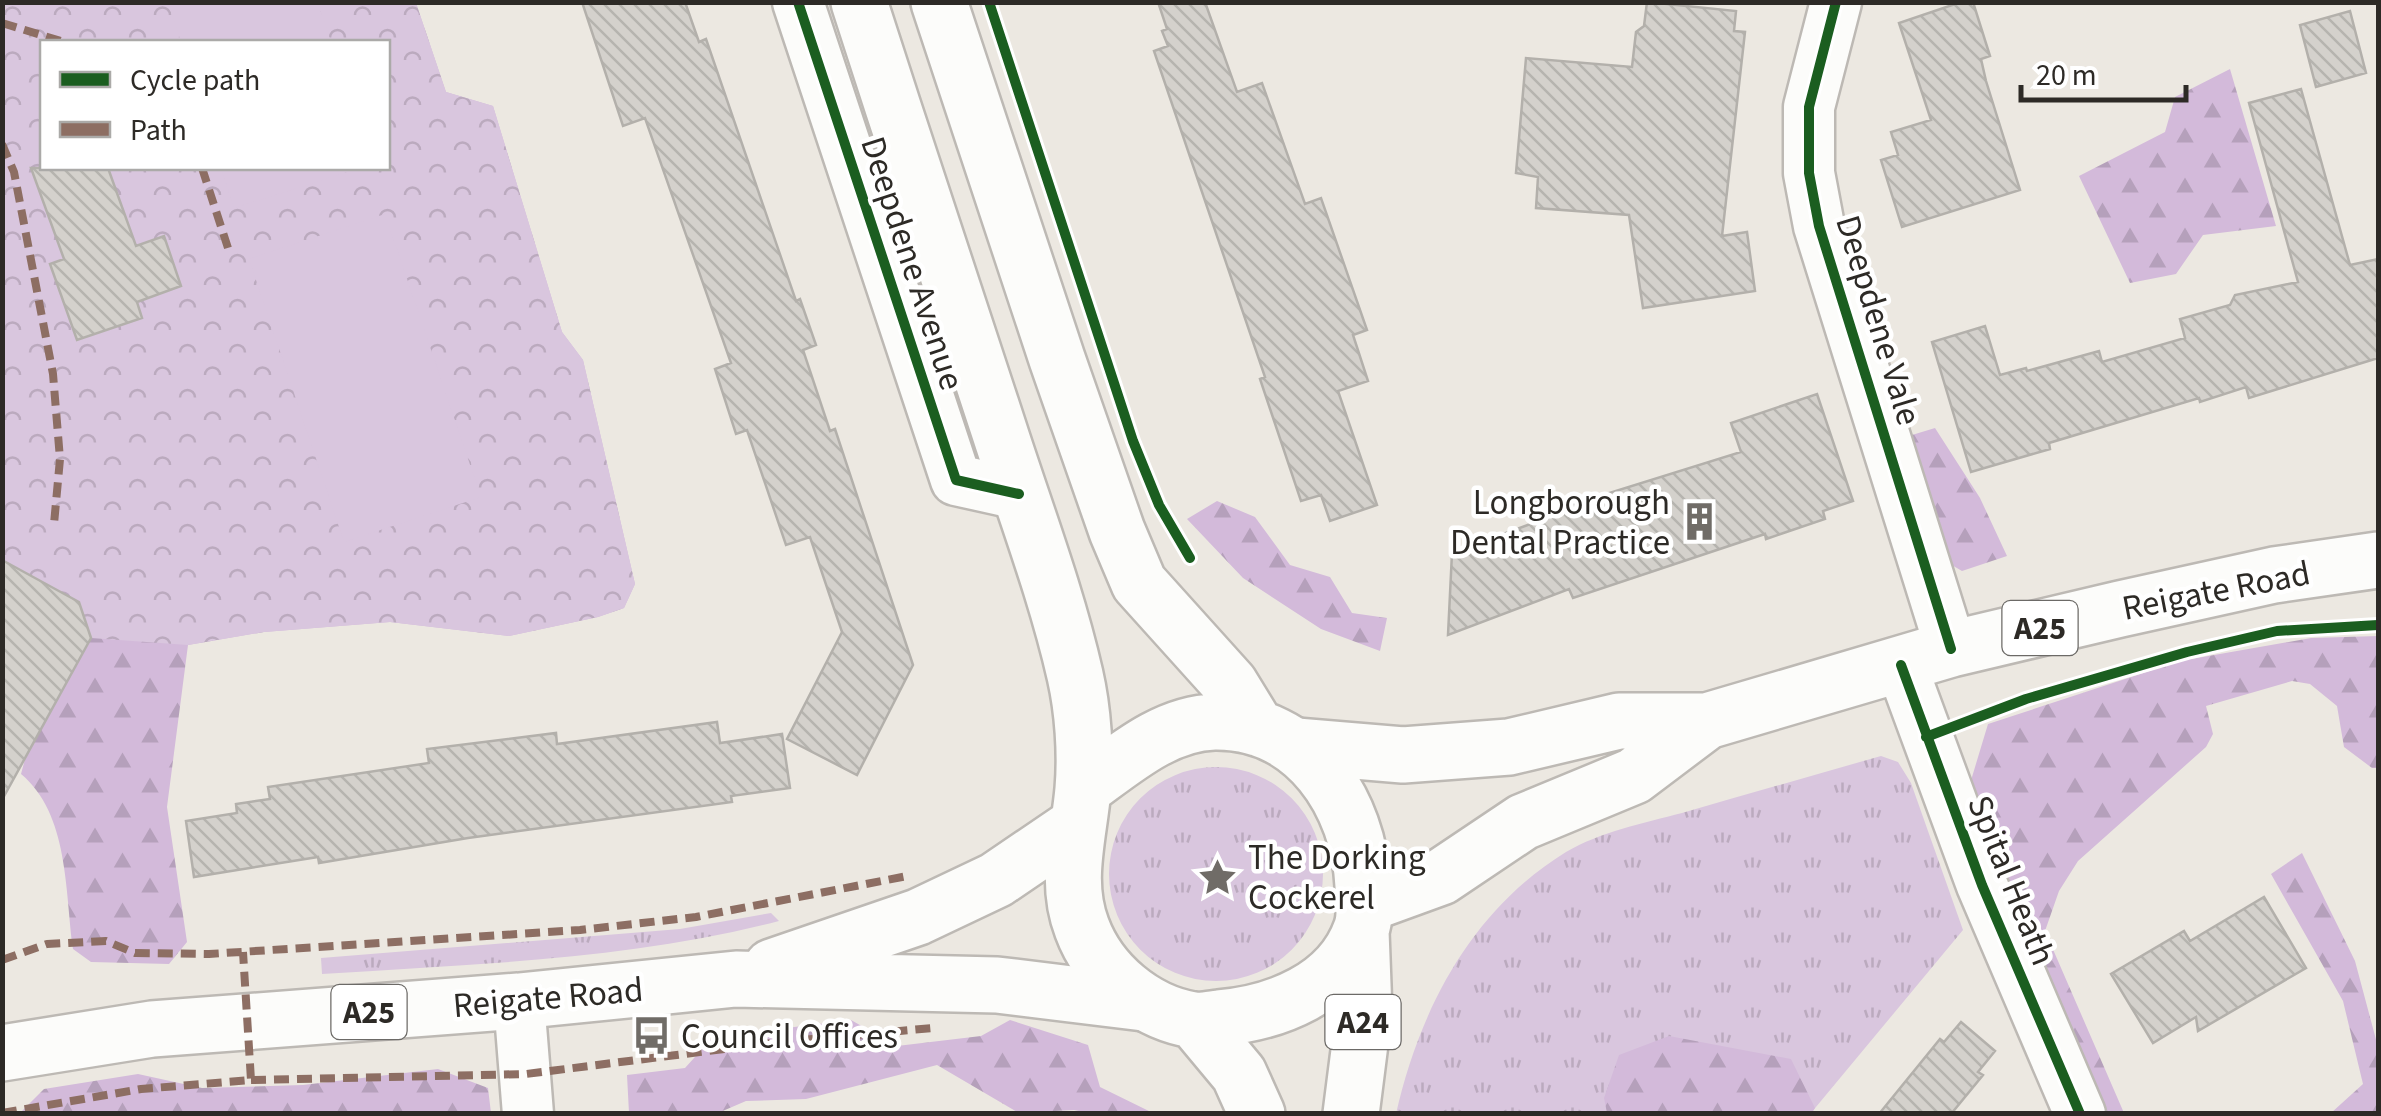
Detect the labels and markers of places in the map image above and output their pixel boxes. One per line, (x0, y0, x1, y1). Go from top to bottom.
place label: Longborough Dental Practice (1450, 478, 1670, 568)
building icon: Longborough Dental Practice (1679, 501, 1721, 543)
place label: The Dorking Cockerel (1248, 833, 1426, 923)
place icon: The Dorking Cockerel (1197, 856, 1239, 898)
place label: Council Offices (681, 1012, 898, 1062)
bus stop icon: Council Offices (630, 1015, 672, 1057)

